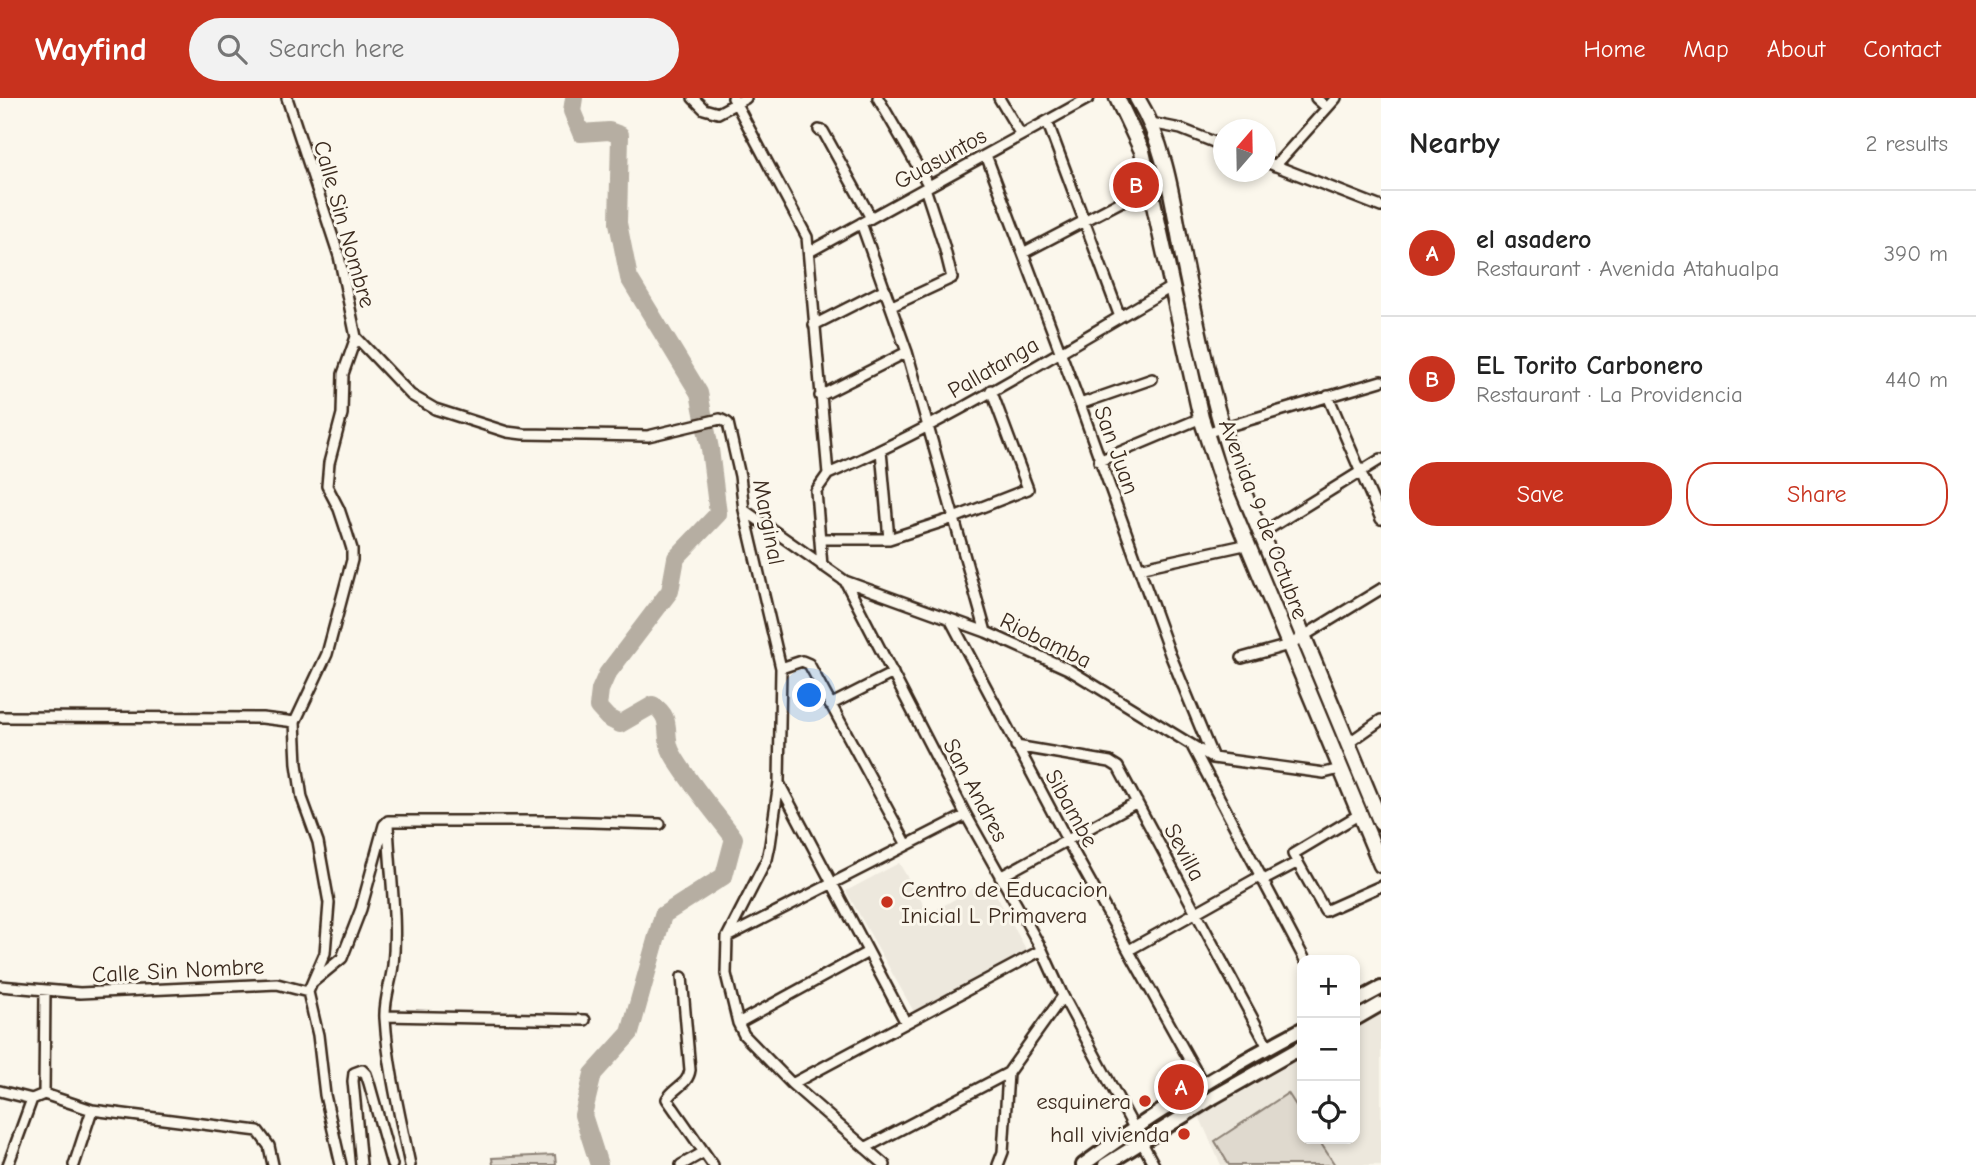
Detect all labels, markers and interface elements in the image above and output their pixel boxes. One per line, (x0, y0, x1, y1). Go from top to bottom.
search box (189, 18, 679, 81)
text: Wayfind (35, 30, 147, 68)
icon: search (213, 30, 251, 68)
text: Search here (269, 34, 404, 64)
text: Home (1584, 35, 1645, 63)
text: Map (1683, 35, 1729, 63)
text: About (1767, 35, 1825, 63)
text: Contact (1863, 35, 1941, 63)
north arrow (1213, 119, 1276, 182)
street label: Guasuntos (889, 122, 991, 195)
text: Nearby (1409, 126, 1500, 161)
text: 2 results (1866, 130, 1948, 157)
street label: Calle Sin Nombre (308, 138, 381, 311)
pin: B (1113, 159, 1159, 211)
text: el asadero (1476, 225, 1592, 255)
text: A (1426, 240, 1438, 267)
text: 390 m (1883, 240, 1948, 267)
text: Restaurant · Avenida Atahualpa (1476, 255, 1779, 282)
street label: Pallatanga (943, 331, 1043, 404)
text: EL Torito Carbonero (1476, 351, 1703, 381)
text: B (1425, 366, 1439, 393)
text: 440 m (1885, 366, 1948, 393)
text: Restaurant · La Providencia (1476, 381, 1743, 408)
street label: San Juan (1088, 402, 1145, 498)
street label: Avenida 9 de Octubre (1213, 415, 1314, 623)
button: Save (1409, 462, 1672, 526)
button: Share (1686, 462, 1948, 526)
street label: Marginal (747, 477, 790, 567)
street label: Riobamba (996, 607, 1096, 674)
your location (792, 678, 826, 712)
street label: San Andres (937, 734, 1014, 846)
street label: Sibambe (1039, 765, 1104, 852)
street label: Sevilla (1158, 819, 1211, 886)
place label: Centro de Educacion Inicial L Primavera (901, 876, 1108, 929)
marker: Centro de Educacion Inicial L Primavera (879, 894, 895, 910)
street label: Calle Sin Nombre (91, 953, 265, 988)
map controls (1297, 955, 1360, 1144)
button: + (1297, 955, 1360, 1018)
button: − (1297, 1018, 1360, 1081)
pin: A (1158, 1061, 1204, 1113)
button: locate (1297, 1081, 1360, 1144)
place label: esquinera (1036, 1088, 1131, 1115)
marker: esquinera (1137, 1093, 1153, 1109)
place label: hall vivienda (1050, 1121, 1170, 1148)
marker: hall vivienda (1176, 1126, 1192, 1142)

